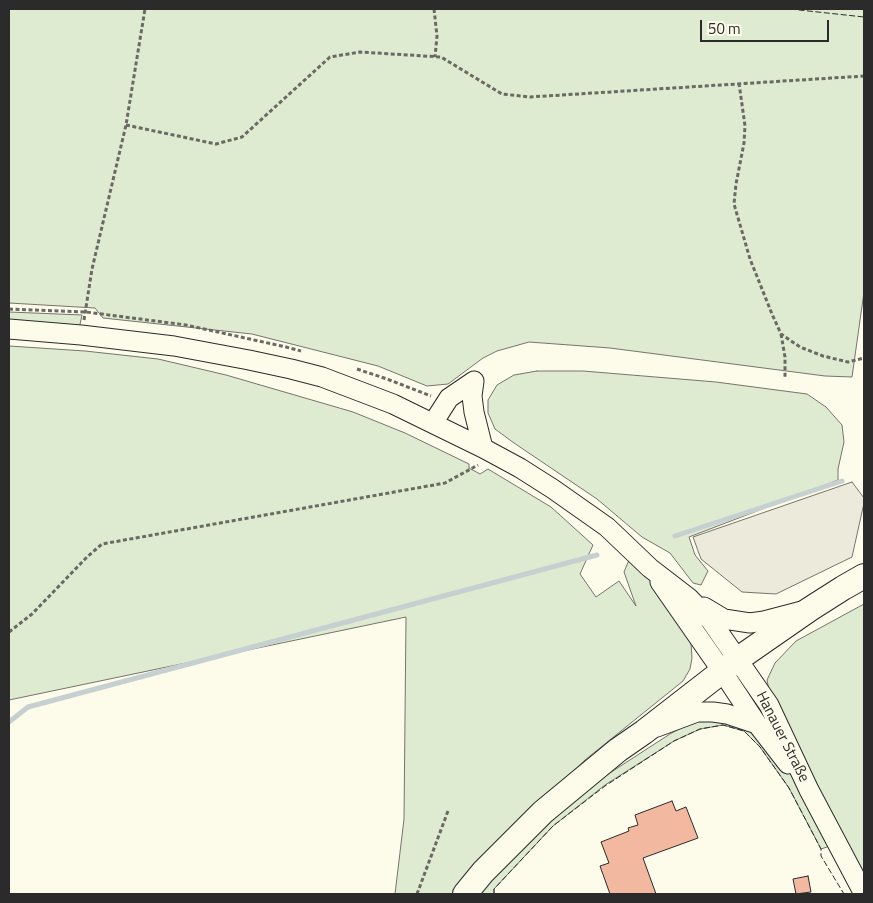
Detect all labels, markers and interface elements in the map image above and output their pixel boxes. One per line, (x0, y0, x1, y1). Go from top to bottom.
scale bar (703, 10, 832, 42)
text: 50 m (708, 17, 741, 40)
street label: Hanauer Straße (751, 689, 813, 785)

